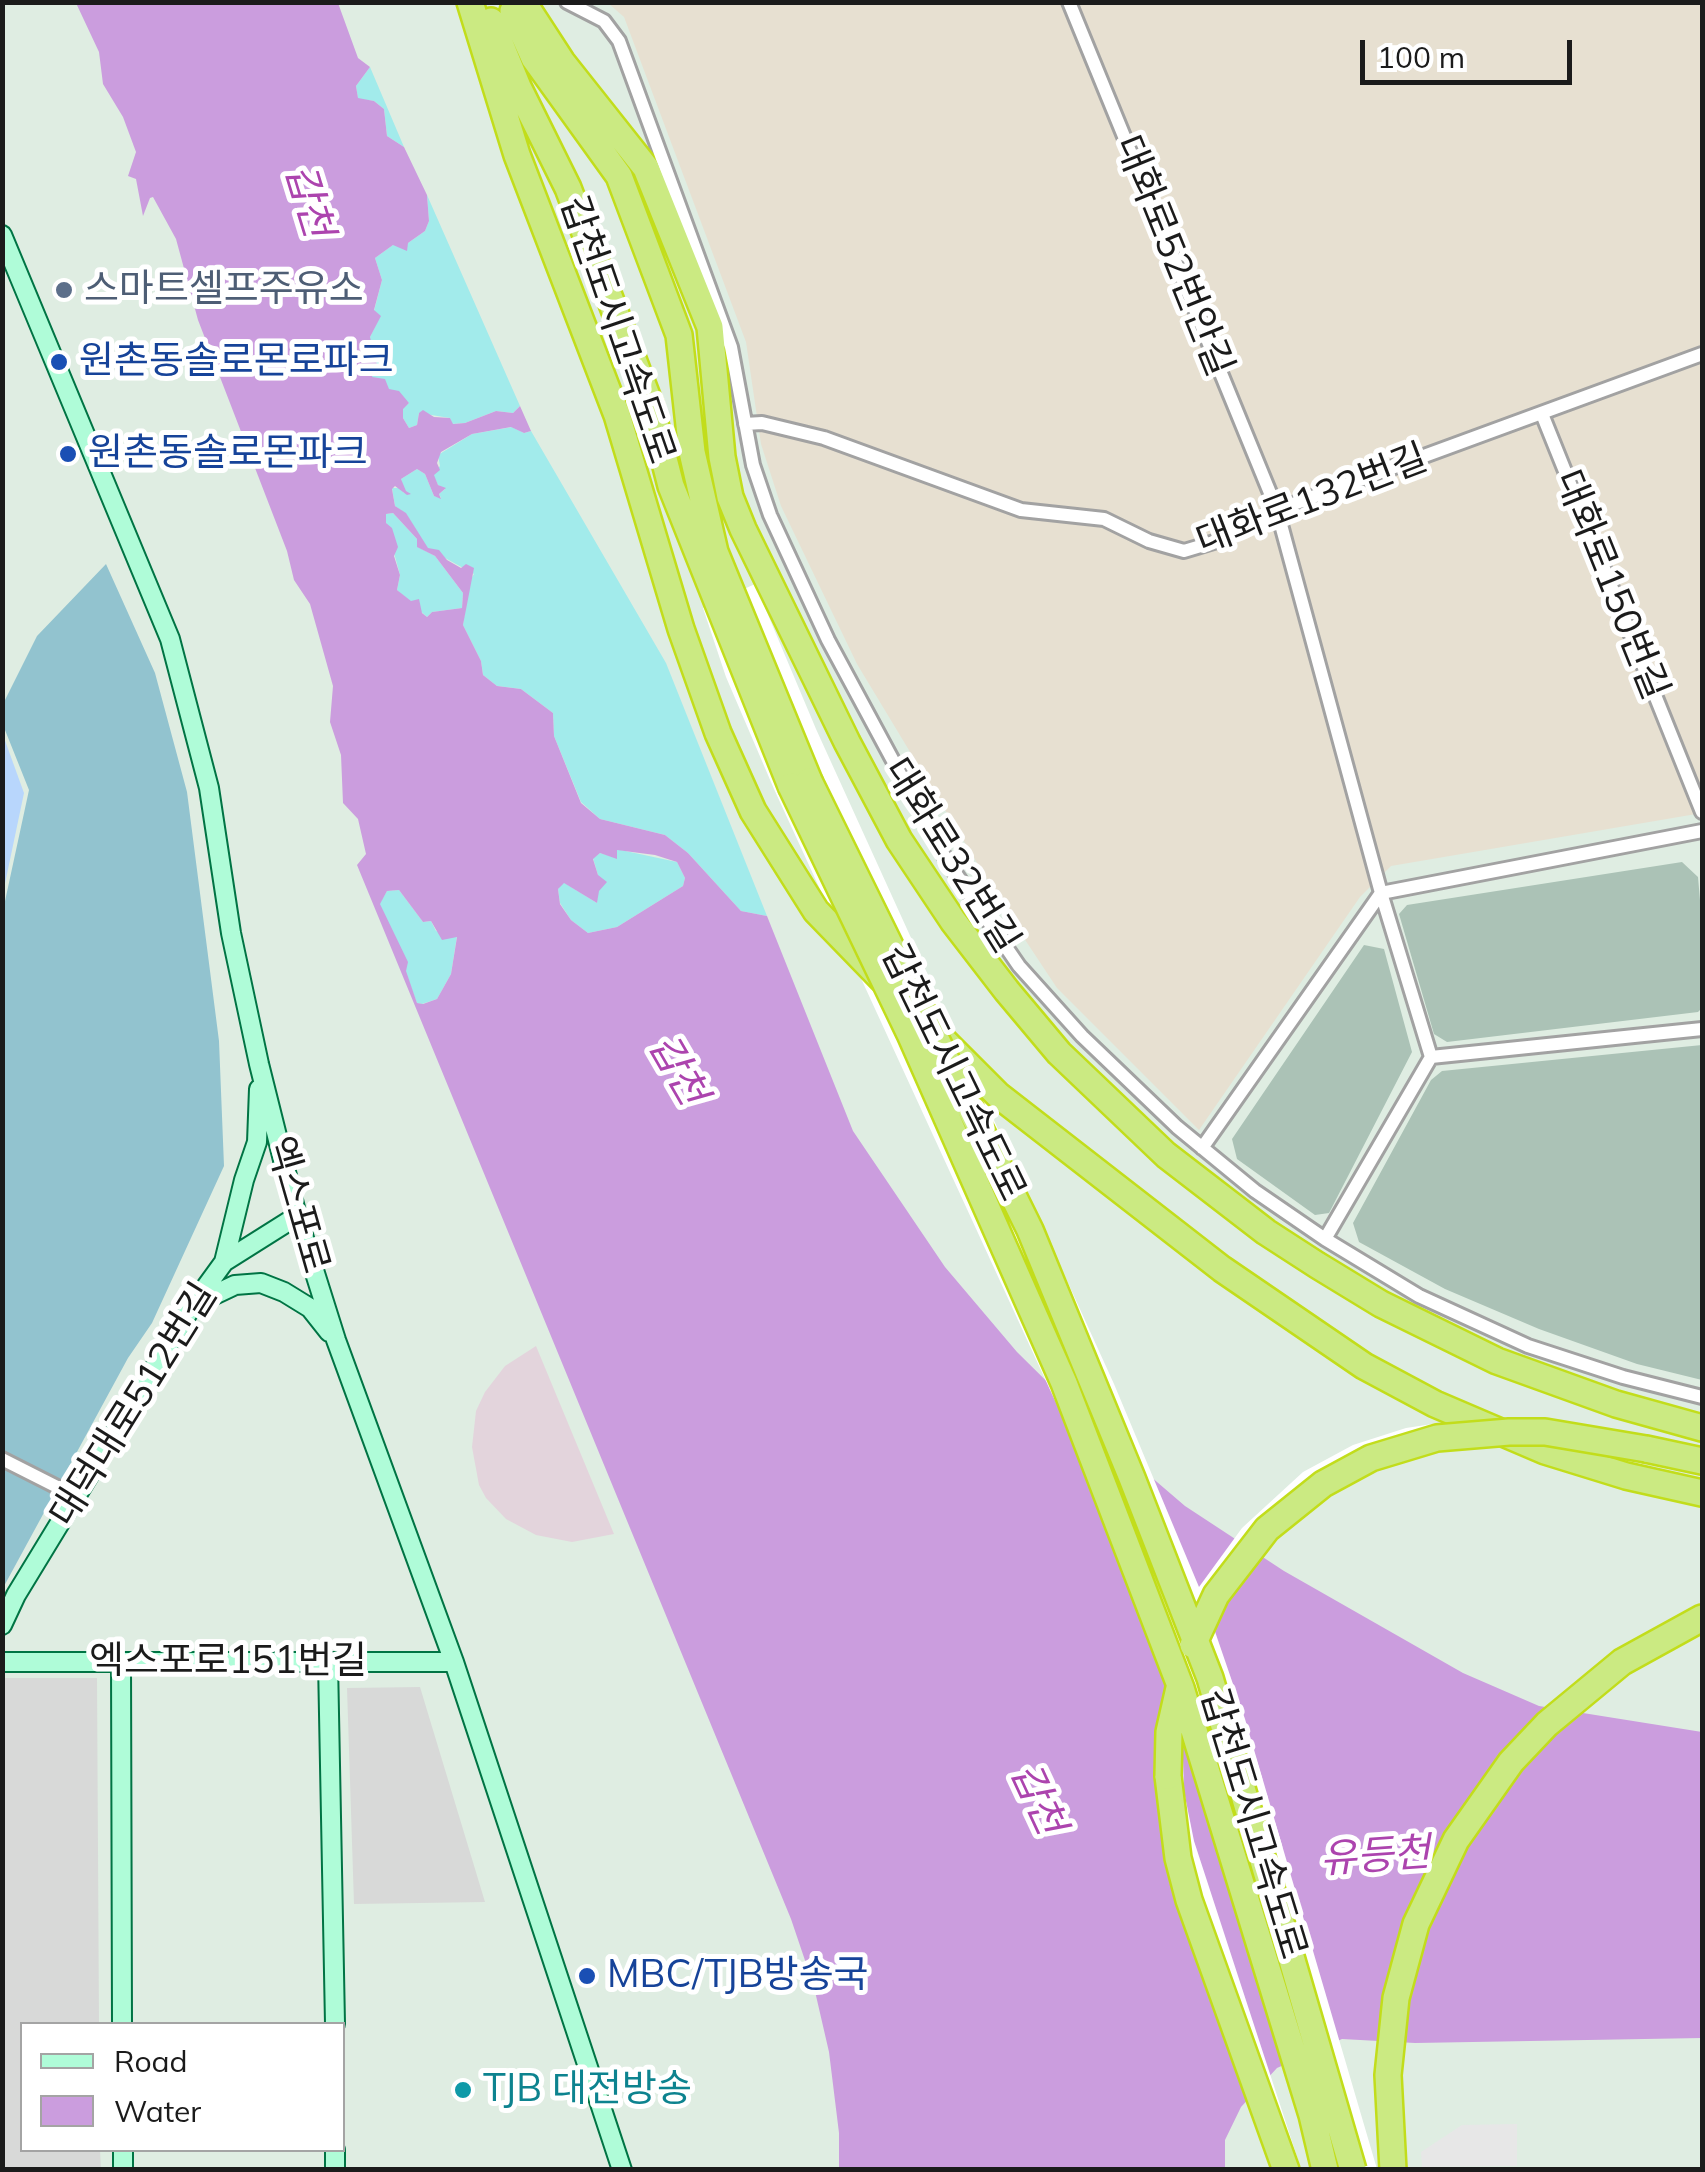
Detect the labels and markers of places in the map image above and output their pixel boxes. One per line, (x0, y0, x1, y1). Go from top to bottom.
place label: 스마트셀프주유소 (84, 267, 364, 313)
marker: 스마트셀프주유소 (53, 279, 75, 301)
place label: 원촌동솔로몬로파크 (79, 339, 394, 385)
marker: 원촌동솔로몬로파크 (48, 351, 70, 373)
place label: 원촌동솔로몬파크 (88, 431, 368, 477)
marker: 원촌동솔로몬파크 (57, 443, 79, 465)
place label: MBC/TJB방송국 (607, 1953, 869, 1999)
marker: MBC/TJB방송국 (576, 1965, 598, 1987)
place label: TJB 대전방송 (483, 2067, 692, 2113)
marker: TJB 대전방송 (452, 2079, 474, 2101)

